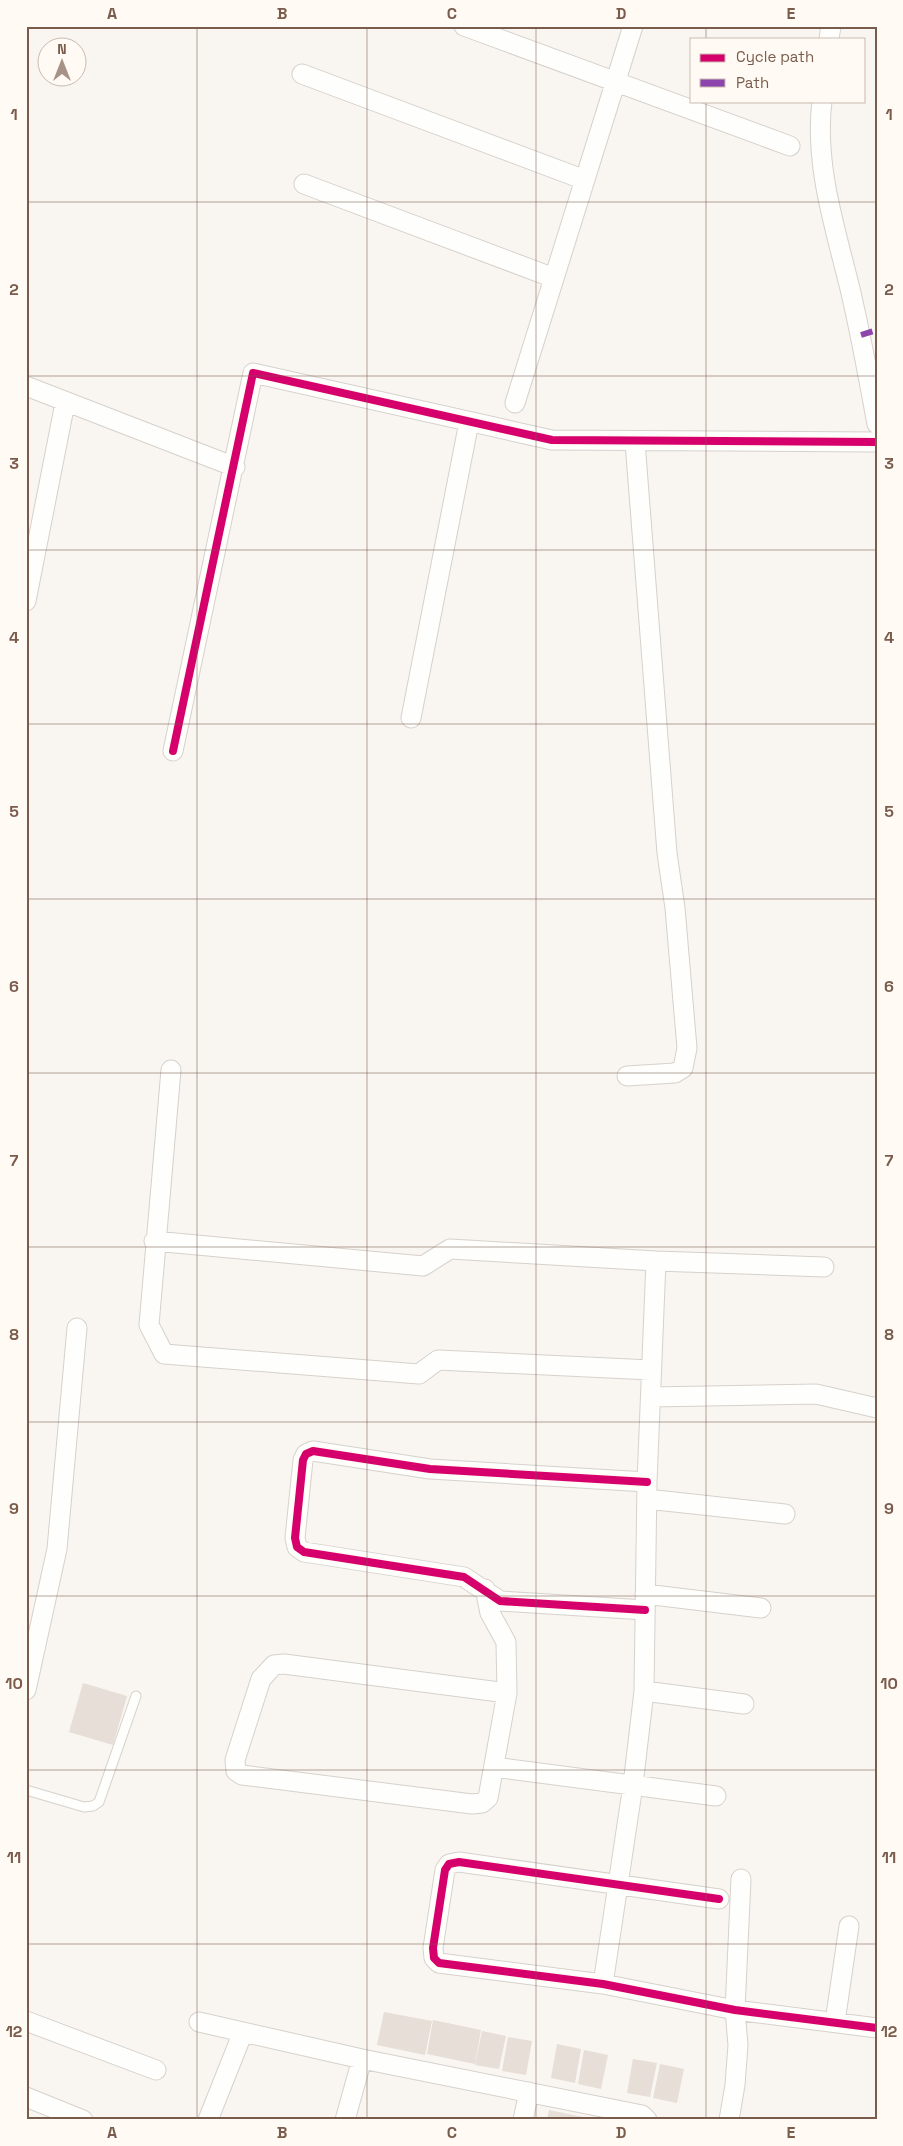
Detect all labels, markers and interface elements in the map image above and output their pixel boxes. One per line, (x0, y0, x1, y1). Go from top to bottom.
text: A (107, 3, 117, 24)
text: B (277, 3, 287, 24)
text: C (447, 3, 457, 24)
text: D (616, 3, 626, 24)
text: E (787, 3, 796, 24)
north arrow (38, 38, 88, 88)
legend (690, 38, 866, 102)
text: N (57, 40, 67, 58)
text: Cycle path (736, 47, 814, 66)
text: Path (736, 73, 769, 92)
text: 1 (10, 104, 18, 125)
text: 1 (885, 104, 893, 125)
text: 2 (9, 279, 19, 300)
text: 2 (884, 279, 894, 300)
text: 3 (9, 453, 19, 474)
text: 3 (884, 453, 894, 474)
text: 4 (9, 627, 19, 648)
text: 4 (884, 627, 894, 648)
text: 5 (9, 801, 19, 822)
text: 5 (884, 801, 894, 822)
text: 6 (9, 976, 19, 997)
text: 6 (884, 976, 894, 997)
text: 7 (10, 1150, 19, 1171)
text: 7 (885, 1150, 894, 1171)
text: 8 (9, 1324, 19, 1345)
text: 8 (884, 1324, 894, 1345)
text: 9 (9, 1498, 19, 1519)
text: 9 (884, 1498, 894, 1519)
text: 10 (5, 1673, 23, 1694)
text: 10 (880, 1673, 898, 1694)
text: 11 (7, 1847, 21, 1868)
text: 11 (882, 1847, 896, 1868)
text: 12 (6, 2021, 22, 2042)
text: 12 (881, 2021, 897, 2042)
text: A (107, 2122, 117, 2143)
text: B (277, 2122, 287, 2143)
text: C (447, 2122, 457, 2143)
text: D (616, 2122, 626, 2143)
text: E (787, 2122, 796, 2143)

